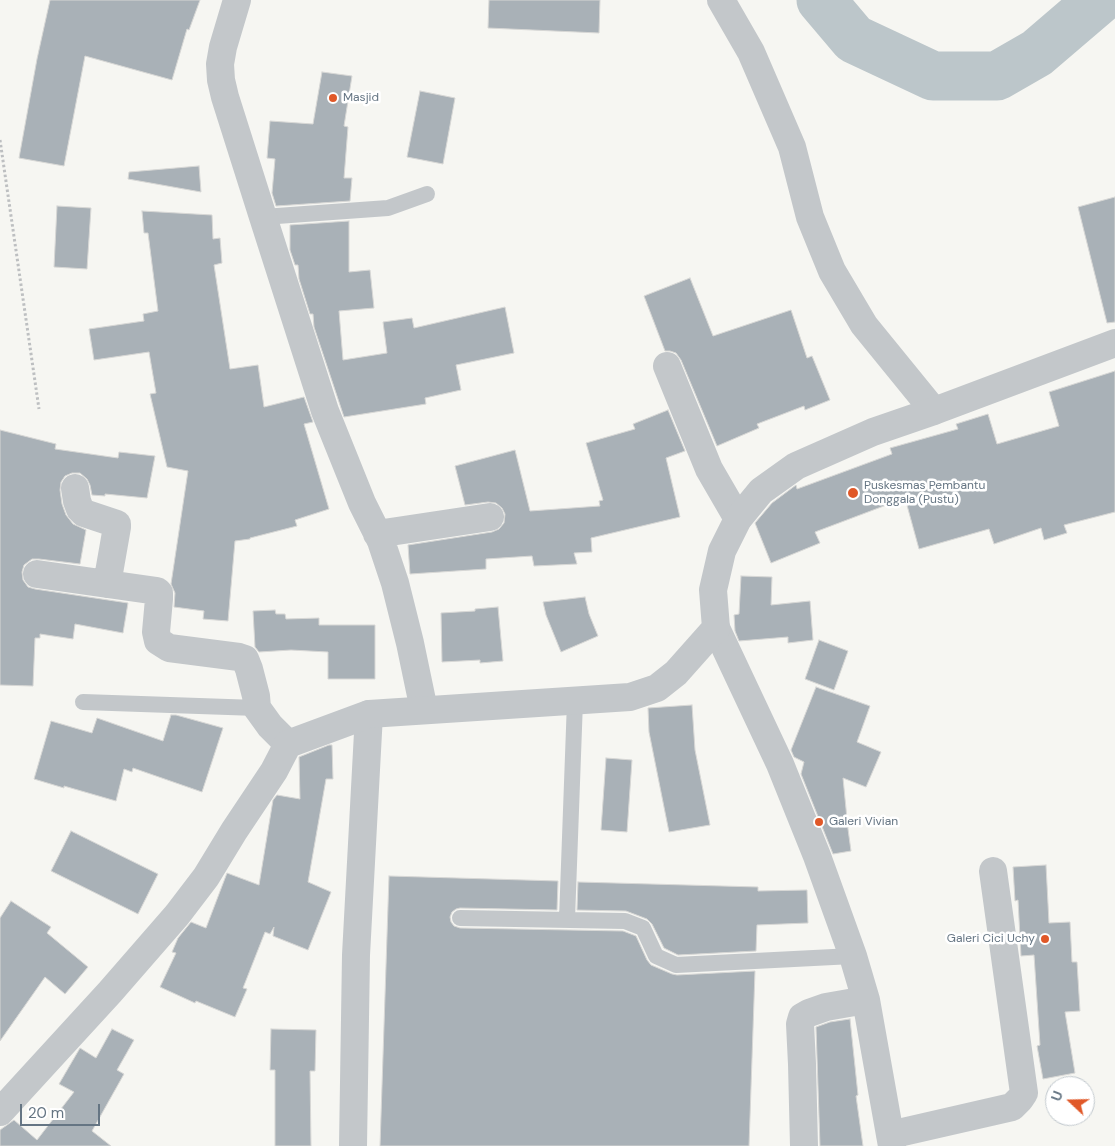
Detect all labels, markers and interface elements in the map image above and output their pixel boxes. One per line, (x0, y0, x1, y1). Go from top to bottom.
place label: Masjid (343, 91, 379, 105)
marker: Masjid (327, 92, 339, 104)
place label: Puskesmas Pembantu Donggala (Pustu) (864, 479, 985, 507)
marker: Puskesmas Pembantu Donggala (Pustu) (846, 486, 860, 500)
place label: Galeri Vivian (829, 815, 898, 829)
marker: Galeri Vivian (813, 816, 825, 828)
place label: Galeri Cici Uchy (947, 932, 1035, 946)
marker: Galeri Cici Uchy (1039, 933, 1051, 945)
north arrow (1045, 1076, 1095, 1126)
text: U (1047, 1088, 1067, 1104)
scale bar (22, 1094, 102, 1126)
text: 20 m (28, 1103, 64, 1123)

